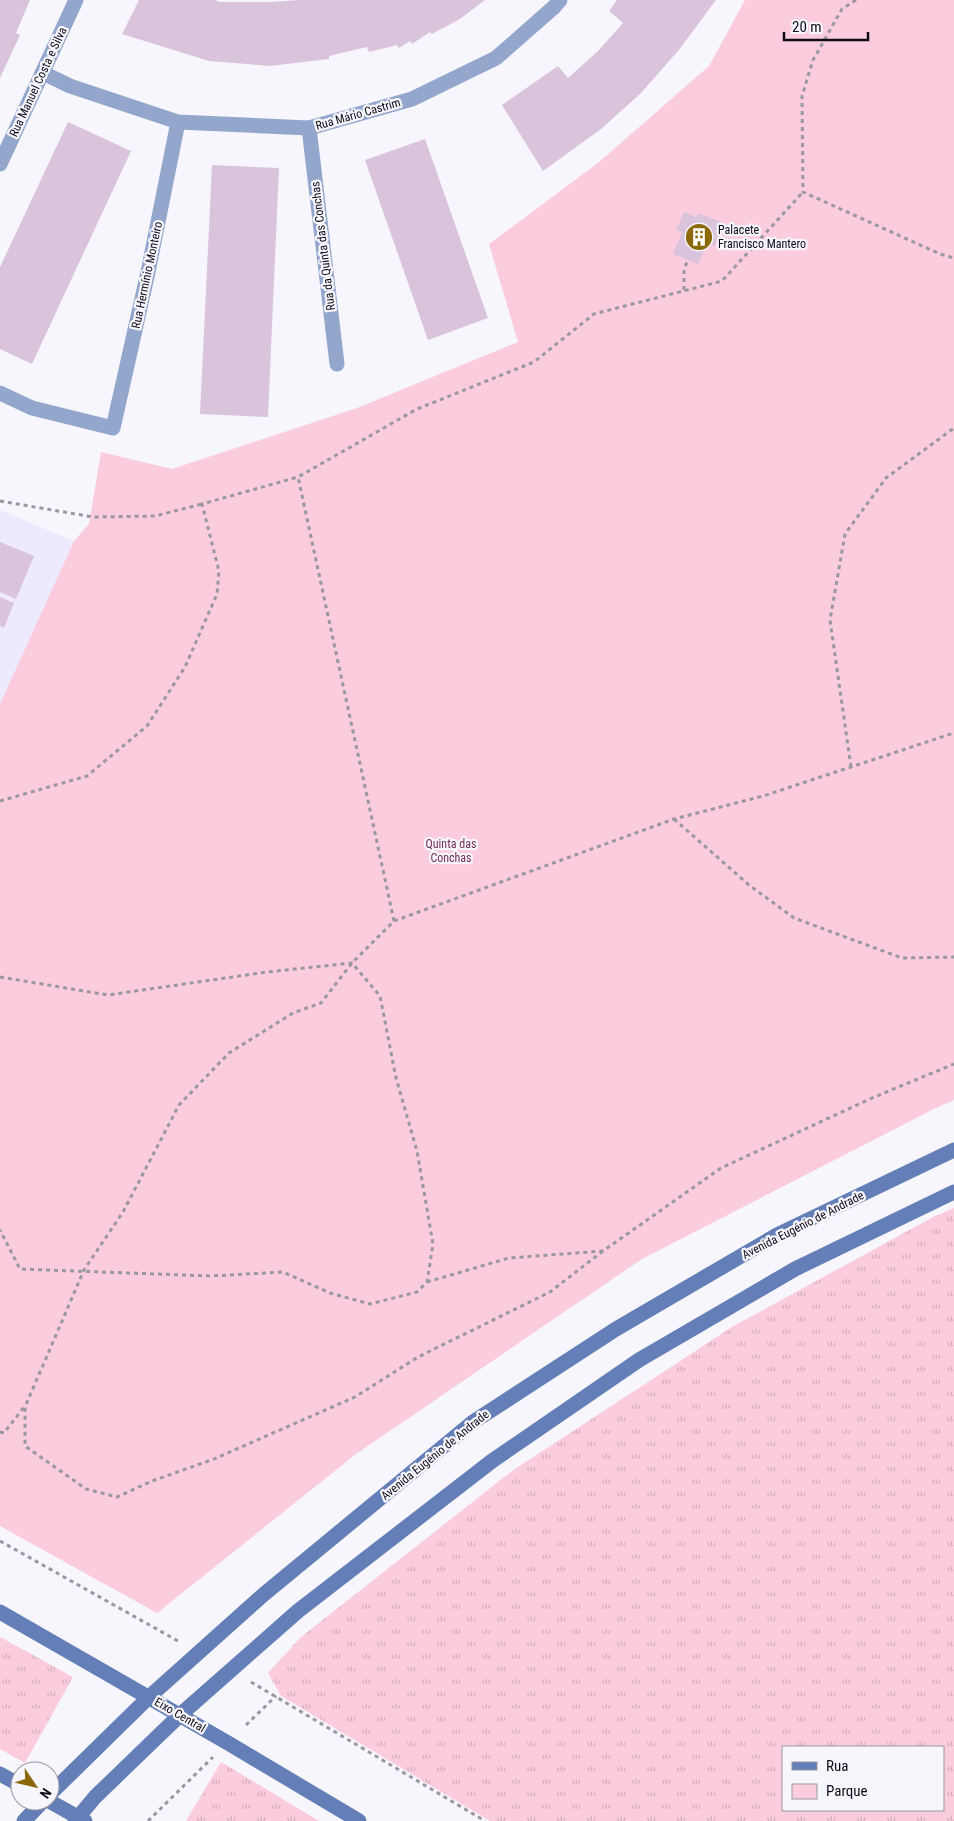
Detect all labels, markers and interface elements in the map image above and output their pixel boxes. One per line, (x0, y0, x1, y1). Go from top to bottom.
scale bar (784, 10, 868, 42)
text: 20 m (792, 18, 822, 36)
street label: Rua Manuel Costa e Silva (6, 25, 70, 139)
street label: Rua Mário Castrim (314, 95, 402, 133)
street label: Rua da Quinta das Conchas (308, 181, 338, 311)
street label: Rua Hermínio Monteiro (129, 220, 165, 330)
building icon: Palacete Francisco Mantero (684, 222, 714, 252)
place label: Palacete Francisco Mantero (718, 223, 806, 251)
park label: Quinta das Conchas (426, 837, 476, 865)
street label: Avenida Eugénio de Andrade (740, 1188, 866, 1262)
street label: Avenida Eugénio de Andrade (378, 1407, 492, 1503)
street label: Eixo Central (152, 1695, 208, 1735)
legend (782, 1746, 944, 1811)
text: Rua (826, 1757, 848, 1775)
north arrow (10, 1761, 60, 1811)
text: Parque (826, 1782, 868, 1800)
text: N (37, 1785, 55, 1802)

